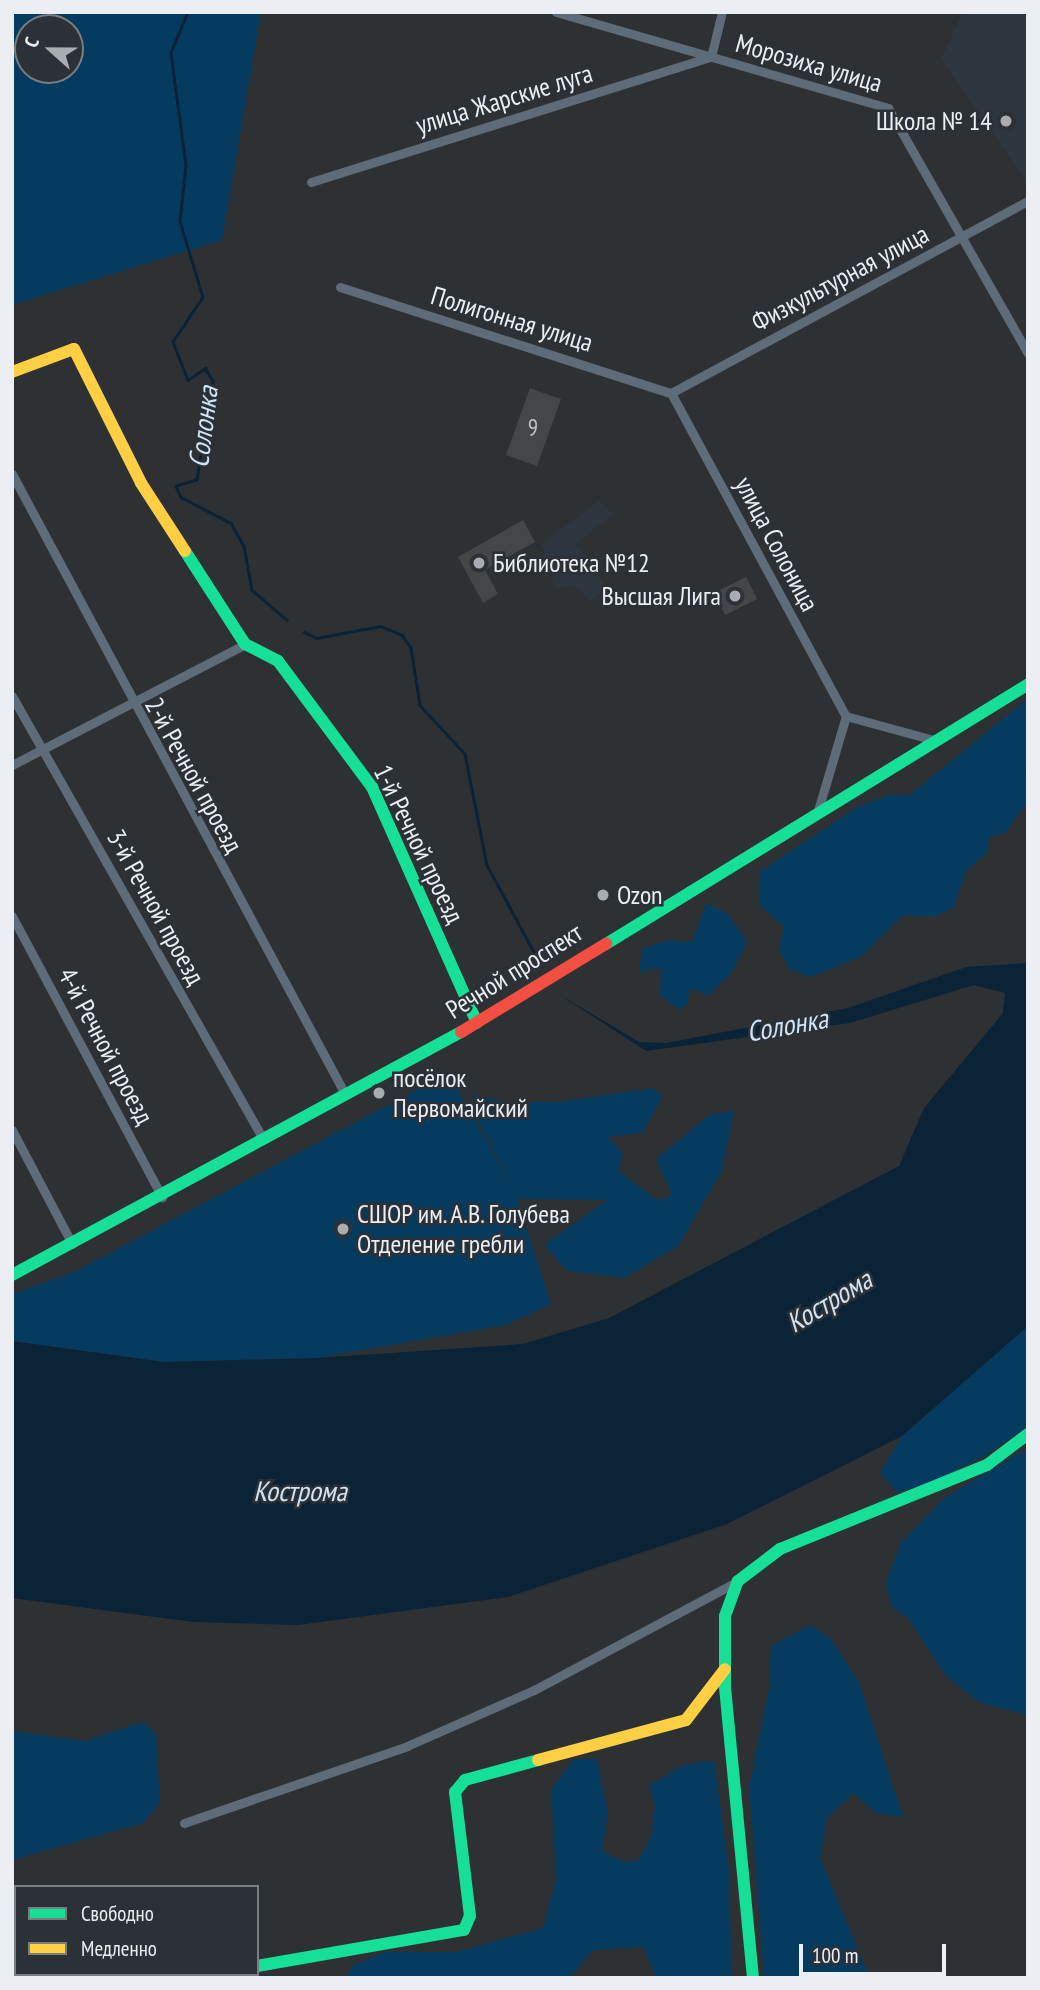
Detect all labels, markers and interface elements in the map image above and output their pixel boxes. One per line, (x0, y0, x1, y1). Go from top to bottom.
north arrow (14, 14, 84, 84)
street label: Морозиха улица (732, 27, 886, 99)
text: С (19, 34, 44, 51)
street label: улица Жарские луга (412, 57, 596, 141)
place label: Школа № 14 (876, 105, 992, 137)
marker: Школа № 14 (998, 113, 1014, 129)
street label: Физкультурная улица (746, 218, 934, 338)
street label: Полигонная улица (427, 280, 597, 358)
water label: Солонка (181, 384, 225, 470)
house number: 9 (528, 413, 538, 441)
street label: улица Солоница (729, 471, 825, 617)
place label: Библиотека №12 (493, 547, 650, 579)
marker: Библиотека №12 (471, 555, 487, 571)
place label: Высшая Лига (602, 580, 721, 612)
marker: Высшая Лига (727, 588, 743, 604)
street label: 2-й Речной проезд (139, 692, 249, 858)
street label: 1-й Речной проезд (367, 760, 471, 928)
street label: 3-й Речной проезд (101, 824, 211, 990)
place label: Ozon (617, 879, 663, 911)
marker: Ozon (595, 887, 611, 903)
street label: Речной проспект (440, 917, 588, 1025)
street label: 4-й Речной проезд (52, 962, 160, 1130)
water label: Солонка (744, 1001, 830, 1049)
place label: посёлок Первомайский (393, 1062, 528, 1124)
marker: посёлок Первомайский (371, 1085, 387, 1101)
place label: СШОР им. А.В. Голубева Отделение гребли (357, 1198, 575, 1260)
marker: СШОР им. А.В. Голубева Отделение гребли (335, 1221, 351, 1237)
water label: Кострома (780, 1263, 878, 1339)
water label: Кострома (253, 1474, 347, 1508)
legend (14, 1885, 259, 1976)
text: Свободно (81, 1900, 154, 1927)
scale bar (802, 1930, 949, 1974)
text: Медленно (81, 1935, 157, 1962)
text: 100 m (812, 1942, 858, 1969)

